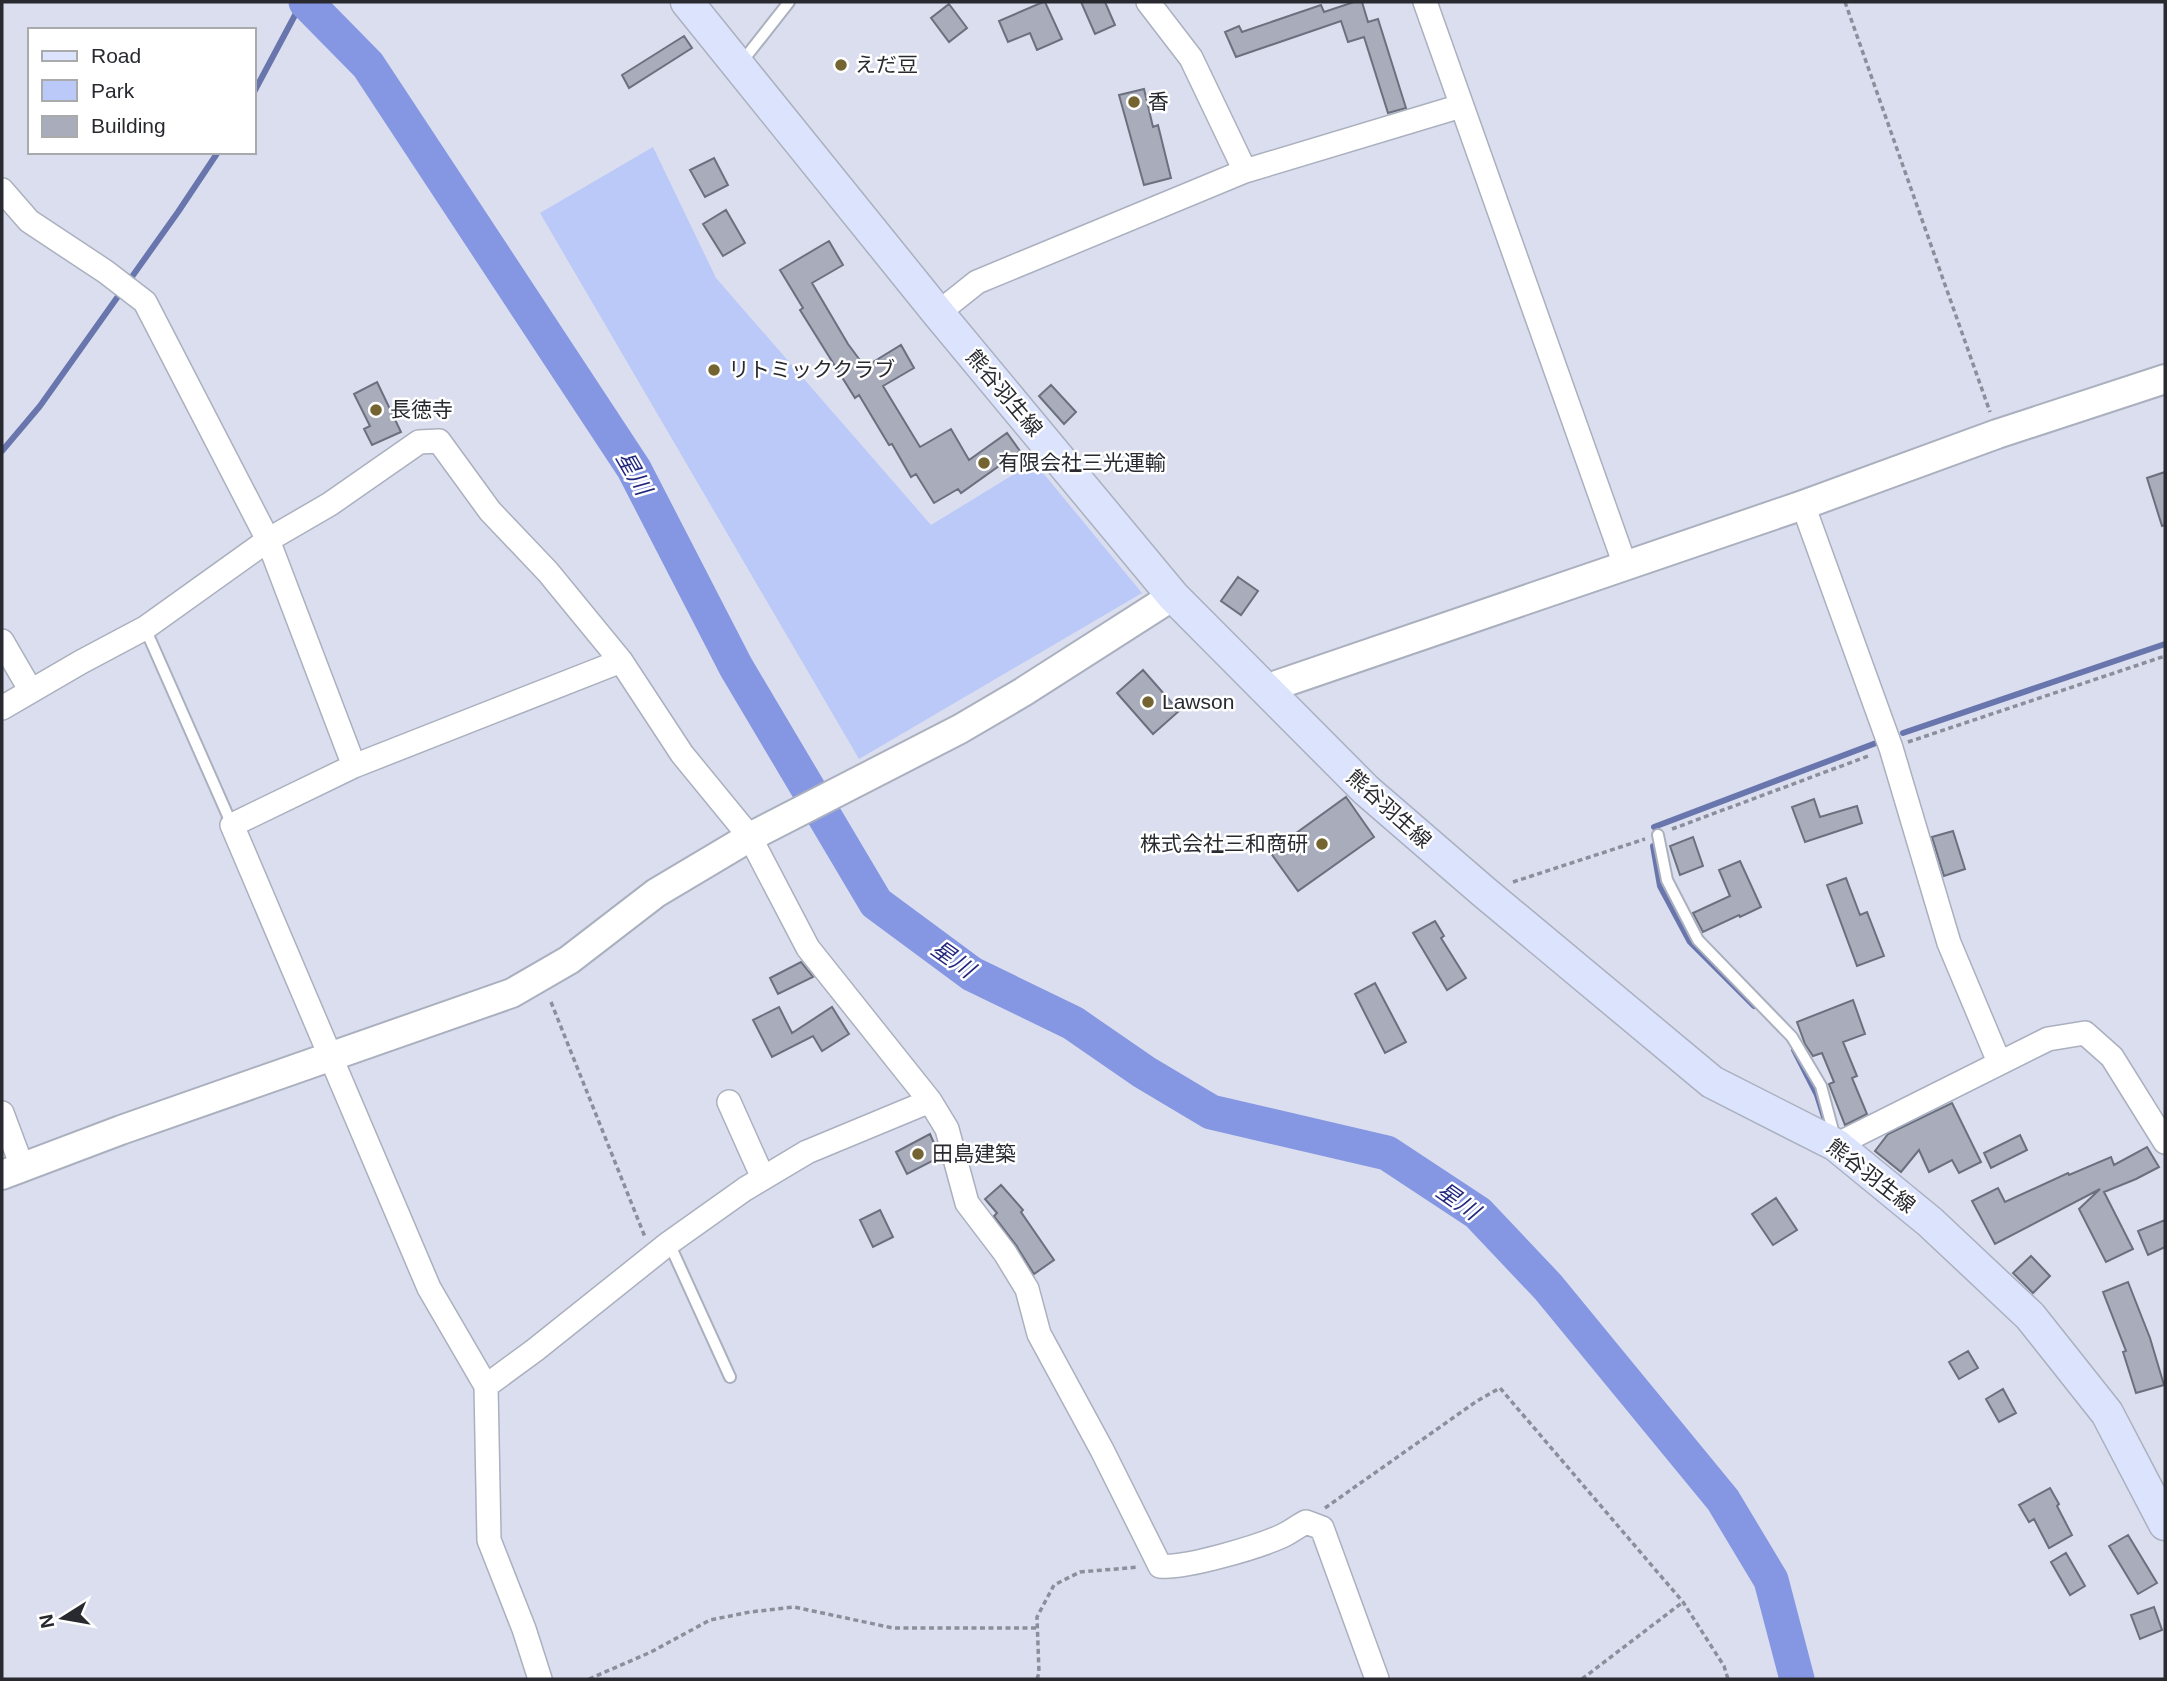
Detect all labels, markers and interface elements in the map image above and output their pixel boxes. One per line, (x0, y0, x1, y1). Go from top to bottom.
legend (28, 28, 256, 154)
text: Road (91, 44, 141, 67)
place label: えだ豆 (855, 53, 918, 76)
marker: えだ豆 (833, 57, 849, 73)
text: Park (91, 79, 135, 102)
place label: 香 (1148, 90, 1169, 113)
marker: 香 (1126, 94, 1142, 110)
text: Building (91, 114, 166, 137)
street label: 熊谷羽生線 (962, 345, 1047, 440)
place label: リトミッククラブ (728, 358, 895, 381)
marker: リトミッククラブ (706, 362, 722, 378)
place label: 長徳寺 (390, 398, 453, 421)
marker: 長徳寺 (368, 402, 384, 418)
water label: 星川 (611, 447, 658, 502)
place label: 有限会社三光運輸 (998, 451, 1166, 474)
marker: 有限会社三光運輸 (976, 455, 992, 471)
place label: Lawson (1162, 690, 1234, 713)
marker: Lawson (1140, 694, 1156, 710)
street label: 熊谷羽生線 (1343, 765, 1436, 852)
place label: 株式会社三和商研 (1140, 832, 1308, 855)
marker: 株式会社三和商研 (1314, 836, 1330, 852)
water label: 星川 (927, 935, 982, 985)
street label: 熊谷羽生線 (1823, 1134, 1920, 1217)
place label: 田島建築 (932, 1142, 1016, 1165)
marker: 田島建築 (910, 1146, 926, 1162)
water label: 星川 (1432, 1177, 1487, 1227)
north arrow (28, 1583, 98, 1653)
text: N (35, 1612, 58, 1630)

